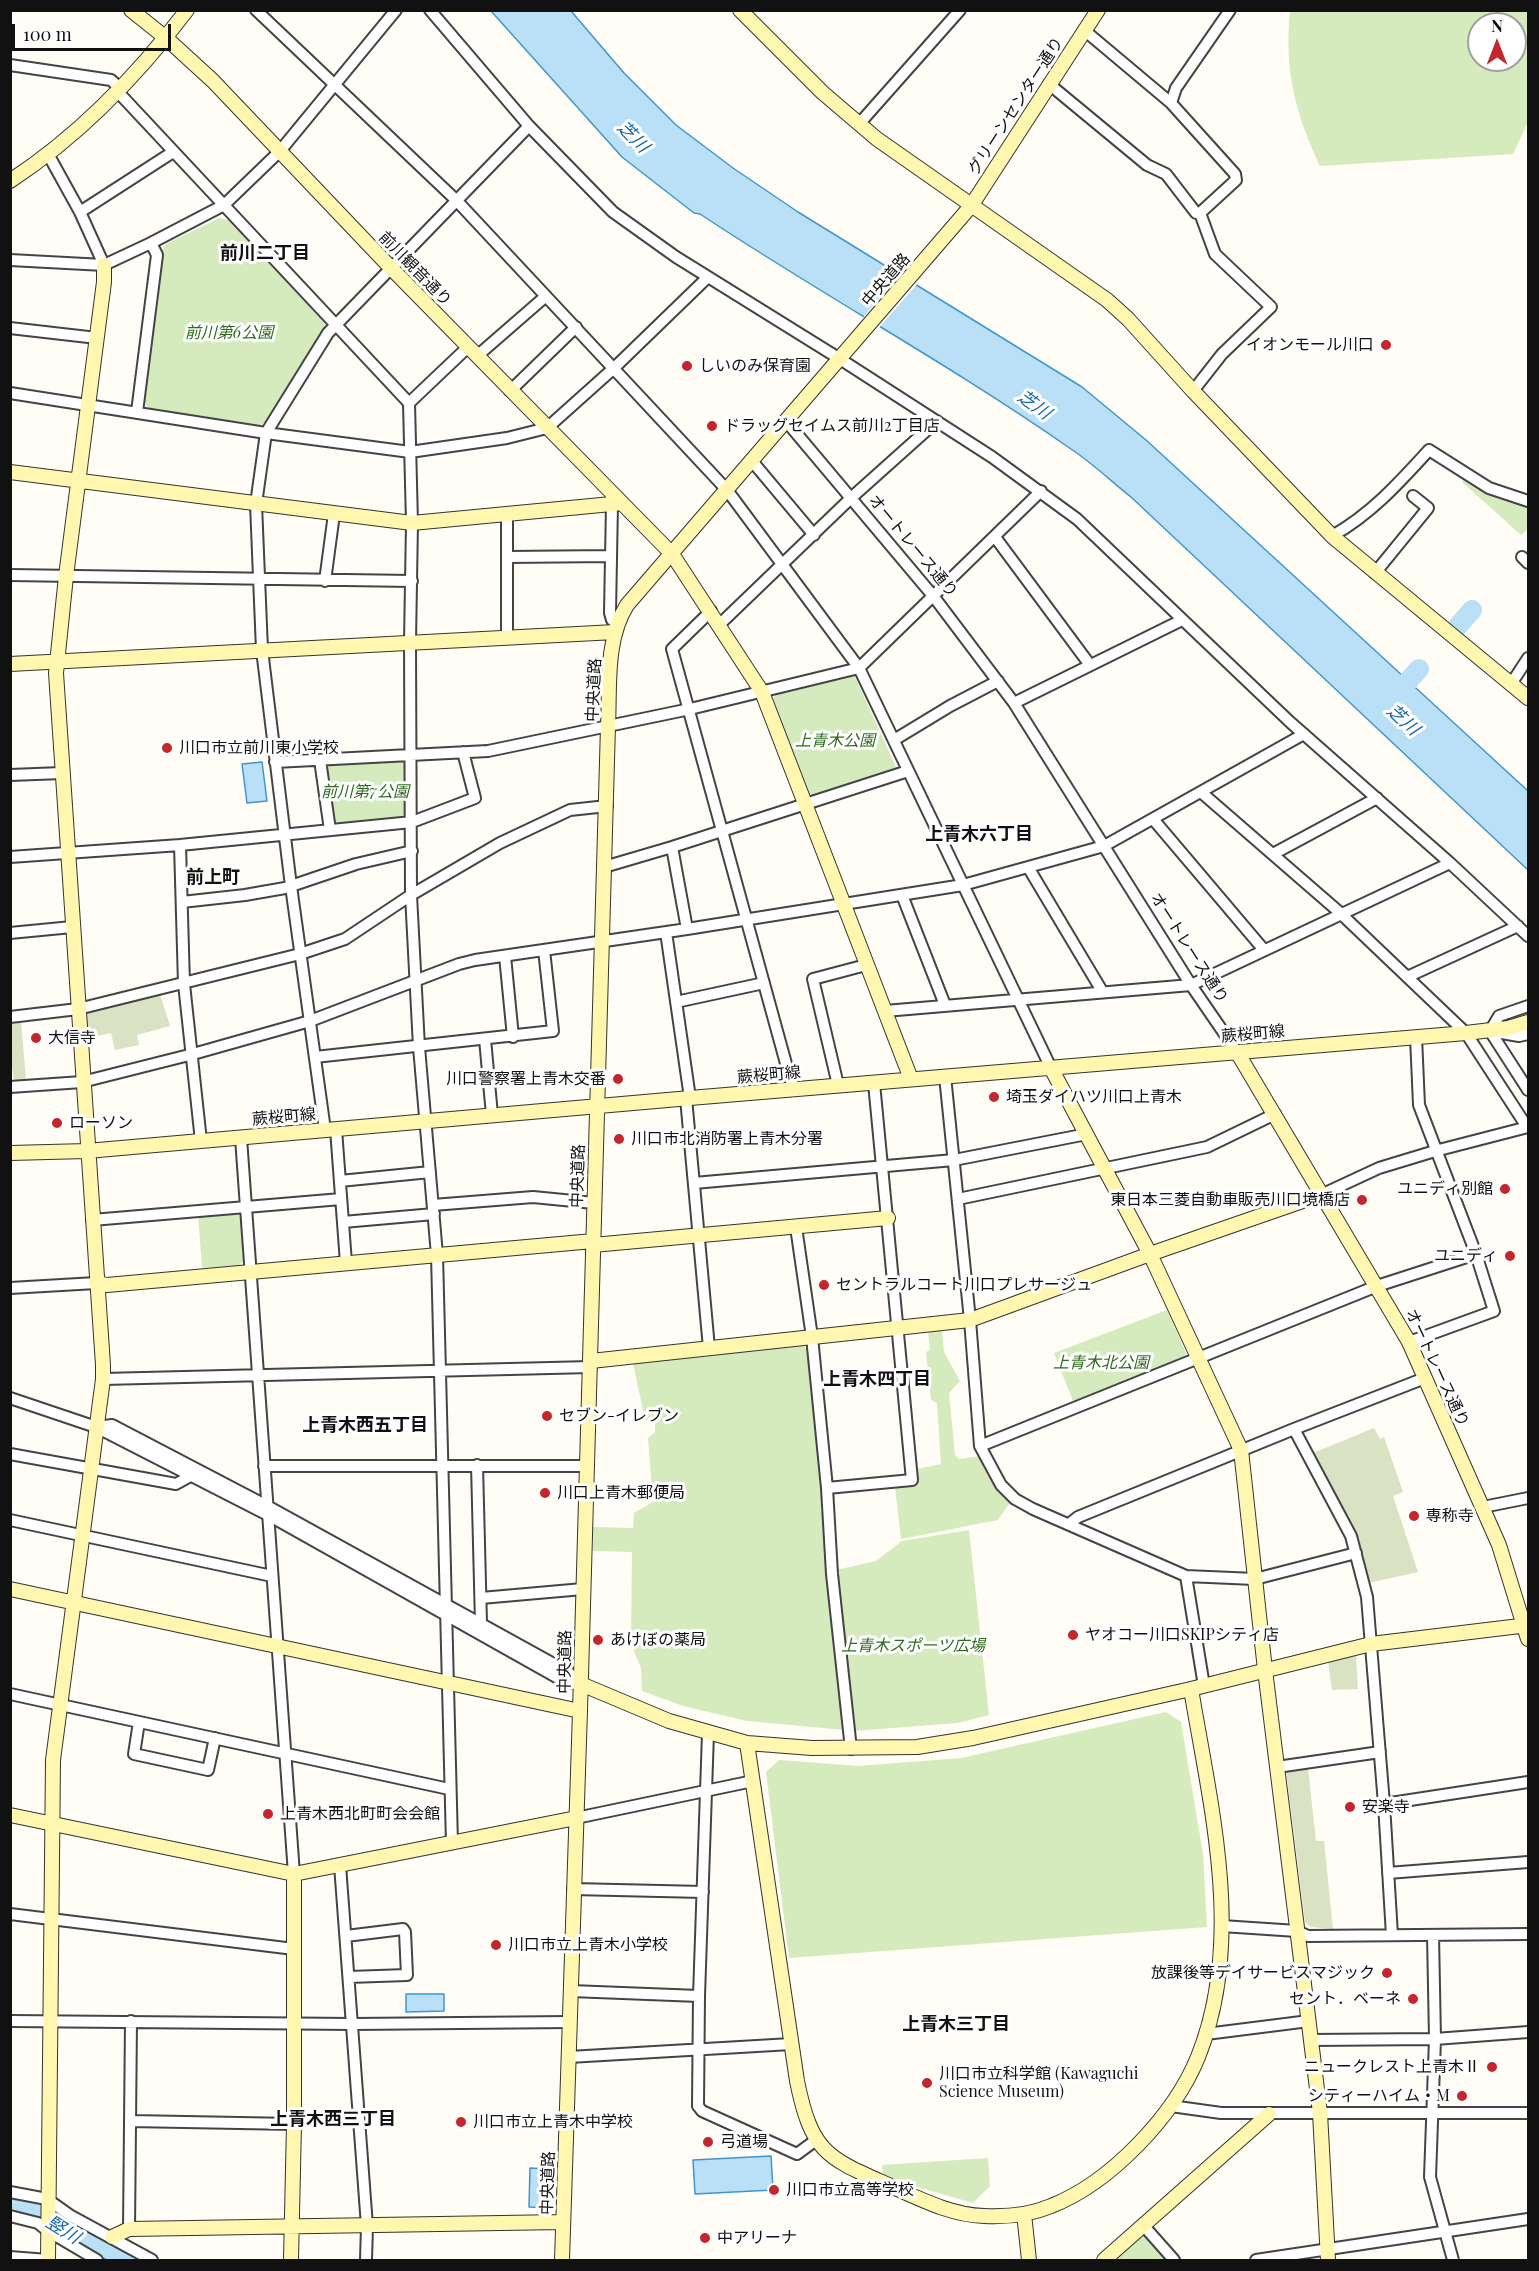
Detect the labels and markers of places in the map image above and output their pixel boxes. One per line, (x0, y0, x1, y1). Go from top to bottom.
place label: イオンモール川口 (1246, 335, 1374, 355)
marker: イオンモール川口 (1379, 338, 1393, 352)
place label: しいのみ保育園 (699, 356, 811, 376)
marker: しいのみ保育園 (680, 359, 694, 373)
place label: ドラッグセイムス前川2丁目店 (724, 416, 940, 436)
marker: ドラッグセイムス前川2丁目店 (705, 419, 719, 433)
place label: 川口市立前川東小学校 (179, 738, 339, 758)
marker: 川口市立前川東小学校 (160, 741, 174, 755)
place label: 大信寺 (48, 1028, 96, 1048)
marker: 大信寺 (29, 1031, 43, 1045)
place label: 川口警察署上青木交番 (446, 1069, 606, 1089)
marker: 川口警察署上青木交番 (611, 1072, 625, 1086)
place label: 埼玉ダイハツ川口上青木 (1006, 1087, 1182, 1107)
marker: 埼玉ダイハツ川口上青木 (987, 1090, 1001, 1104)
place label: ローソン (69, 1113, 133, 1133)
marker: ローソン (50, 1116, 64, 1130)
place label: 川口市北消防署上青木分署 (631, 1129, 823, 1149)
marker: 川口市北消防署上青木分署 (612, 1132, 626, 1146)
place label: ユニディ別館 (1397, 1179, 1493, 1199)
marker: ユニディ別館 (1498, 1182, 1512, 1196)
place label: 東日本三菱自動車販売川口境橋店 (1110, 1190, 1350, 1210)
marker: 東日本三菱自動車販売川口境橋店 (1355, 1193, 1369, 1207)
place label: ユニディ (1434, 1246, 1498, 1266)
marker: ユニディ (1503, 1249, 1517, 1263)
place label: セントラルコート川口プレサージュ (836, 1275, 1092, 1295)
marker: セントラルコート川口プレサージュ (817, 1278, 831, 1292)
place label: セブン-イレブン (559, 1406, 679, 1426)
marker: セブン-イレブン (540, 1409, 554, 1423)
place label: 川口上青木郵便局 (557, 1483, 685, 1503)
marker: 川口上青木郵便局 (538, 1486, 552, 1500)
place label: 専称寺 (1426, 1506, 1474, 1526)
marker: 専称寺 (1407, 1509, 1421, 1523)
place label: ヤオコー川口SKIPシティ店 (1085, 1625, 1279, 1645)
marker: ヤオコー川口SKIPシティ店 (1066, 1628, 1080, 1642)
place label: あけぼの薬局 (610, 1630, 706, 1650)
marker: あけぼの薬局 (591, 1633, 605, 1647)
place label: 安楽寺 (1362, 1797, 1410, 1817)
marker: 安楽寺 (1343, 1800, 1357, 1814)
place label: 上青木西北町町会会館 (280, 1804, 440, 1824)
marker: 上青木西北町町会会館 (261, 1807, 275, 1821)
place label: 川口市立上青木小学校 (508, 1935, 668, 1955)
marker: 川口市立上青木小学校 (489, 1938, 503, 1952)
place label: 放課後等デイサービスマジック (1151, 1963, 1375, 1983)
marker: 放課後等デイサービスマジック (1380, 1966, 1394, 1980)
place label: セント．ベーネ (1289, 1989, 1401, 2009)
marker: セント．ベーネ (1406, 1992, 1420, 2006)
place label: ニュークレスト上青木Ⅱ (1304, 2057, 1480, 2077)
marker: ニュークレスト上青木Ⅱ (1485, 2060, 1499, 2074)
place label: 川口市立科学館 (Kawaguchi Science Museum) (939, 2064, 1138, 2102)
marker: 川口市立科学館 (Kawaguchi Science Museum) (920, 2076, 934, 2090)
place label: シティーハイム・M (1308, 2086, 1450, 2106)
marker: シティーハイム・M (1455, 2089, 1469, 2103)
place label: 川口市立上青木中学校 (473, 2112, 633, 2132)
marker: 川口市立上青木中学校 (454, 2115, 468, 2129)
place label: 弓道場 (720, 2132, 768, 2152)
marker: 弓道場 (701, 2135, 715, 2149)
place label: 川口市立高等学校 (786, 2180, 914, 2200)
marker: 川口市立高等学校 (767, 2183, 781, 2197)
place label: 中アリーナ (717, 2228, 797, 2248)
marker: 中アリーナ (698, 2231, 712, 2245)

